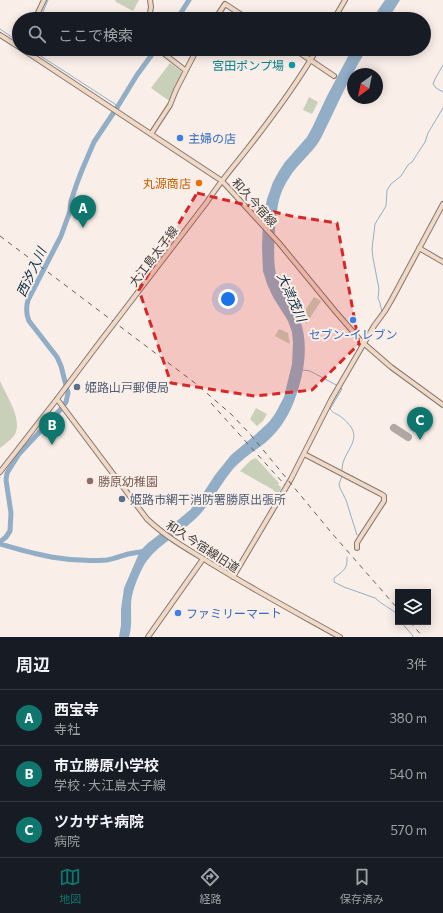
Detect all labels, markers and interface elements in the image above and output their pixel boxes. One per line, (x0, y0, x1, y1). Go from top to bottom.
search box (12, 12, 431, 56)
icon: search (26, 23, 48, 45)
text: ここで検索 (58, 26, 133, 44)
place label: 宮田ポンプ場 (212, 58, 284, 72)
marker: 宮田ポンプ場 (287, 60, 297, 70)
north arrow (347, 68, 383, 104)
place label: 主婦の店 (188, 131, 236, 145)
marker: 主婦の店 (175, 133, 185, 143)
street label: 和久今宿線 (230, 175, 280, 229)
place label: 丸源商店 (143, 176, 191, 190)
marker: 丸源商店 (194, 178, 204, 188)
pin: A (70, 195, 96, 228)
street label: 大江島太子線 (126, 223, 180, 289)
water label: 西汐入川 (13, 243, 50, 299)
water label: 大津茂川 (274, 270, 311, 326)
your location (218, 289, 238, 309)
marker: セブン-イレブン (348, 315, 358, 325)
place label: セブン-イレブン (308, 327, 398, 341)
place label: 姫路山戸郵便局 (85, 380, 169, 394)
marker: 姫路山戸郵便局 (72, 382, 82, 392)
pin: C (407, 407, 433, 440)
pin: B (39, 412, 65, 445)
place label: 勝原幼稚園 (98, 474, 158, 488)
marker: 勝原幼稚園 (85, 476, 95, 486)
place label: 姫路市網干消防署勝原出張所 (130, 492, 286, 506)
marker: 姫路市網干消防署勝原出張所 (117, 494, 127, 504)
street label: 和久今宿線旧道 (164, 517, 242, 575)
map controls (395, 589, 431, 625)
button: layers (395, 589, 431, 625)
place label: ファミリーマート (186, 606, 282, 620)
marker: ファミリーマート (173, 608, 183, 618)
text: 周辺 (16, 654, 50, 675)
text: 3件 (407, 656, 427, 672)
text: 西宝寺 (54, 700, 99, 718)
text: A (24, 710, 34, 726)
text: 380 m (389, 710, 427, 726)
text: 寺社 (54, 721, 80, 737)
text: 市立勝原小学校 (54, 756, 159, 774)
text: B (25, 766, 33, 782)
text: 540 m (389, 766, 427, 782)
text: 学校 · 大江島太子線 (54, 777, 166, 793)
text: ツカザキ病院 (54, 812, 144, 830)
text: C (25, 822, 33, 838)
text: 570 m (390, 822, 427, 838)
text: 病院 (54, 833, 80, 849)
tab: 地図 (59, 866, 81, 906)
tab: 経路 (199, 866, 221, 906)
tab: 保存済み (340, 866, 384, 906)

